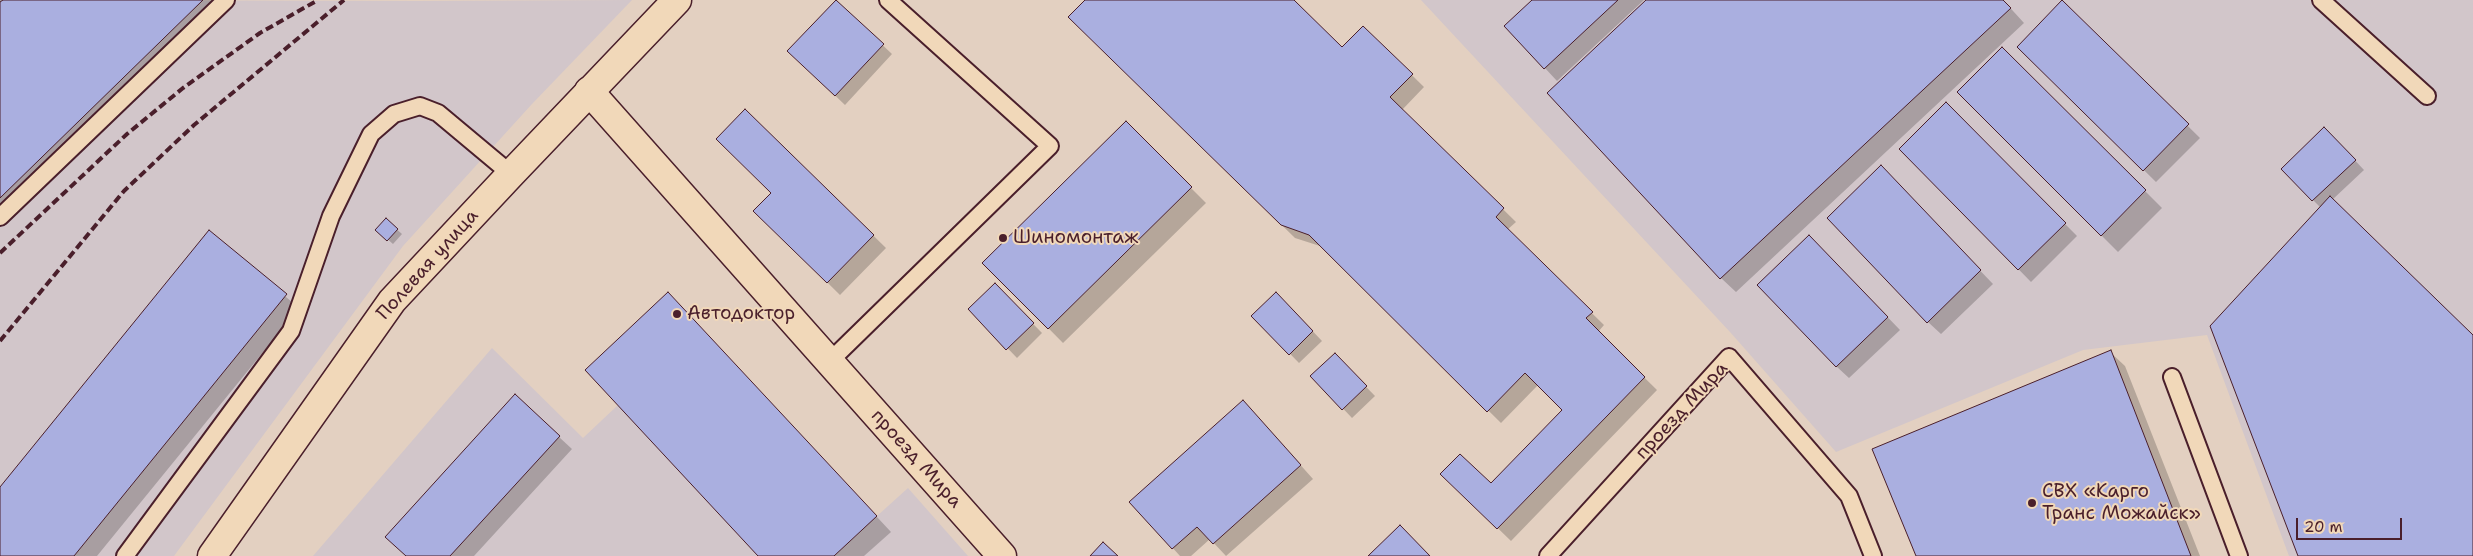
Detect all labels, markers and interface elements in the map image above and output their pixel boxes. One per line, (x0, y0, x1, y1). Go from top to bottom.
street label: Полевая улица (372, 205, 484, 325)
place label: Шиномонтаж (1013, 227, 1138, 249)
marker: Шиномонтаж (997, 232, 1009, 244)
place label: Автодоктор (687, 303, 795, 325)
marker: Автодоктор (671, 308, 683, 320)
street label: проезд Мира (1631, 358, 1733, 464)
street label: проезд Мира (866, 405, 966, 513)
place label: СВХ «Карго Транс Можайск» (2042, 481, 2201, 525)
marker: СВХ «Карго Транс Можайск» (2026, 497, 2038, 509)
scale bar (2298, 508, 2404, 540)
text: 20 m (2304, 517, 2343, 537)

